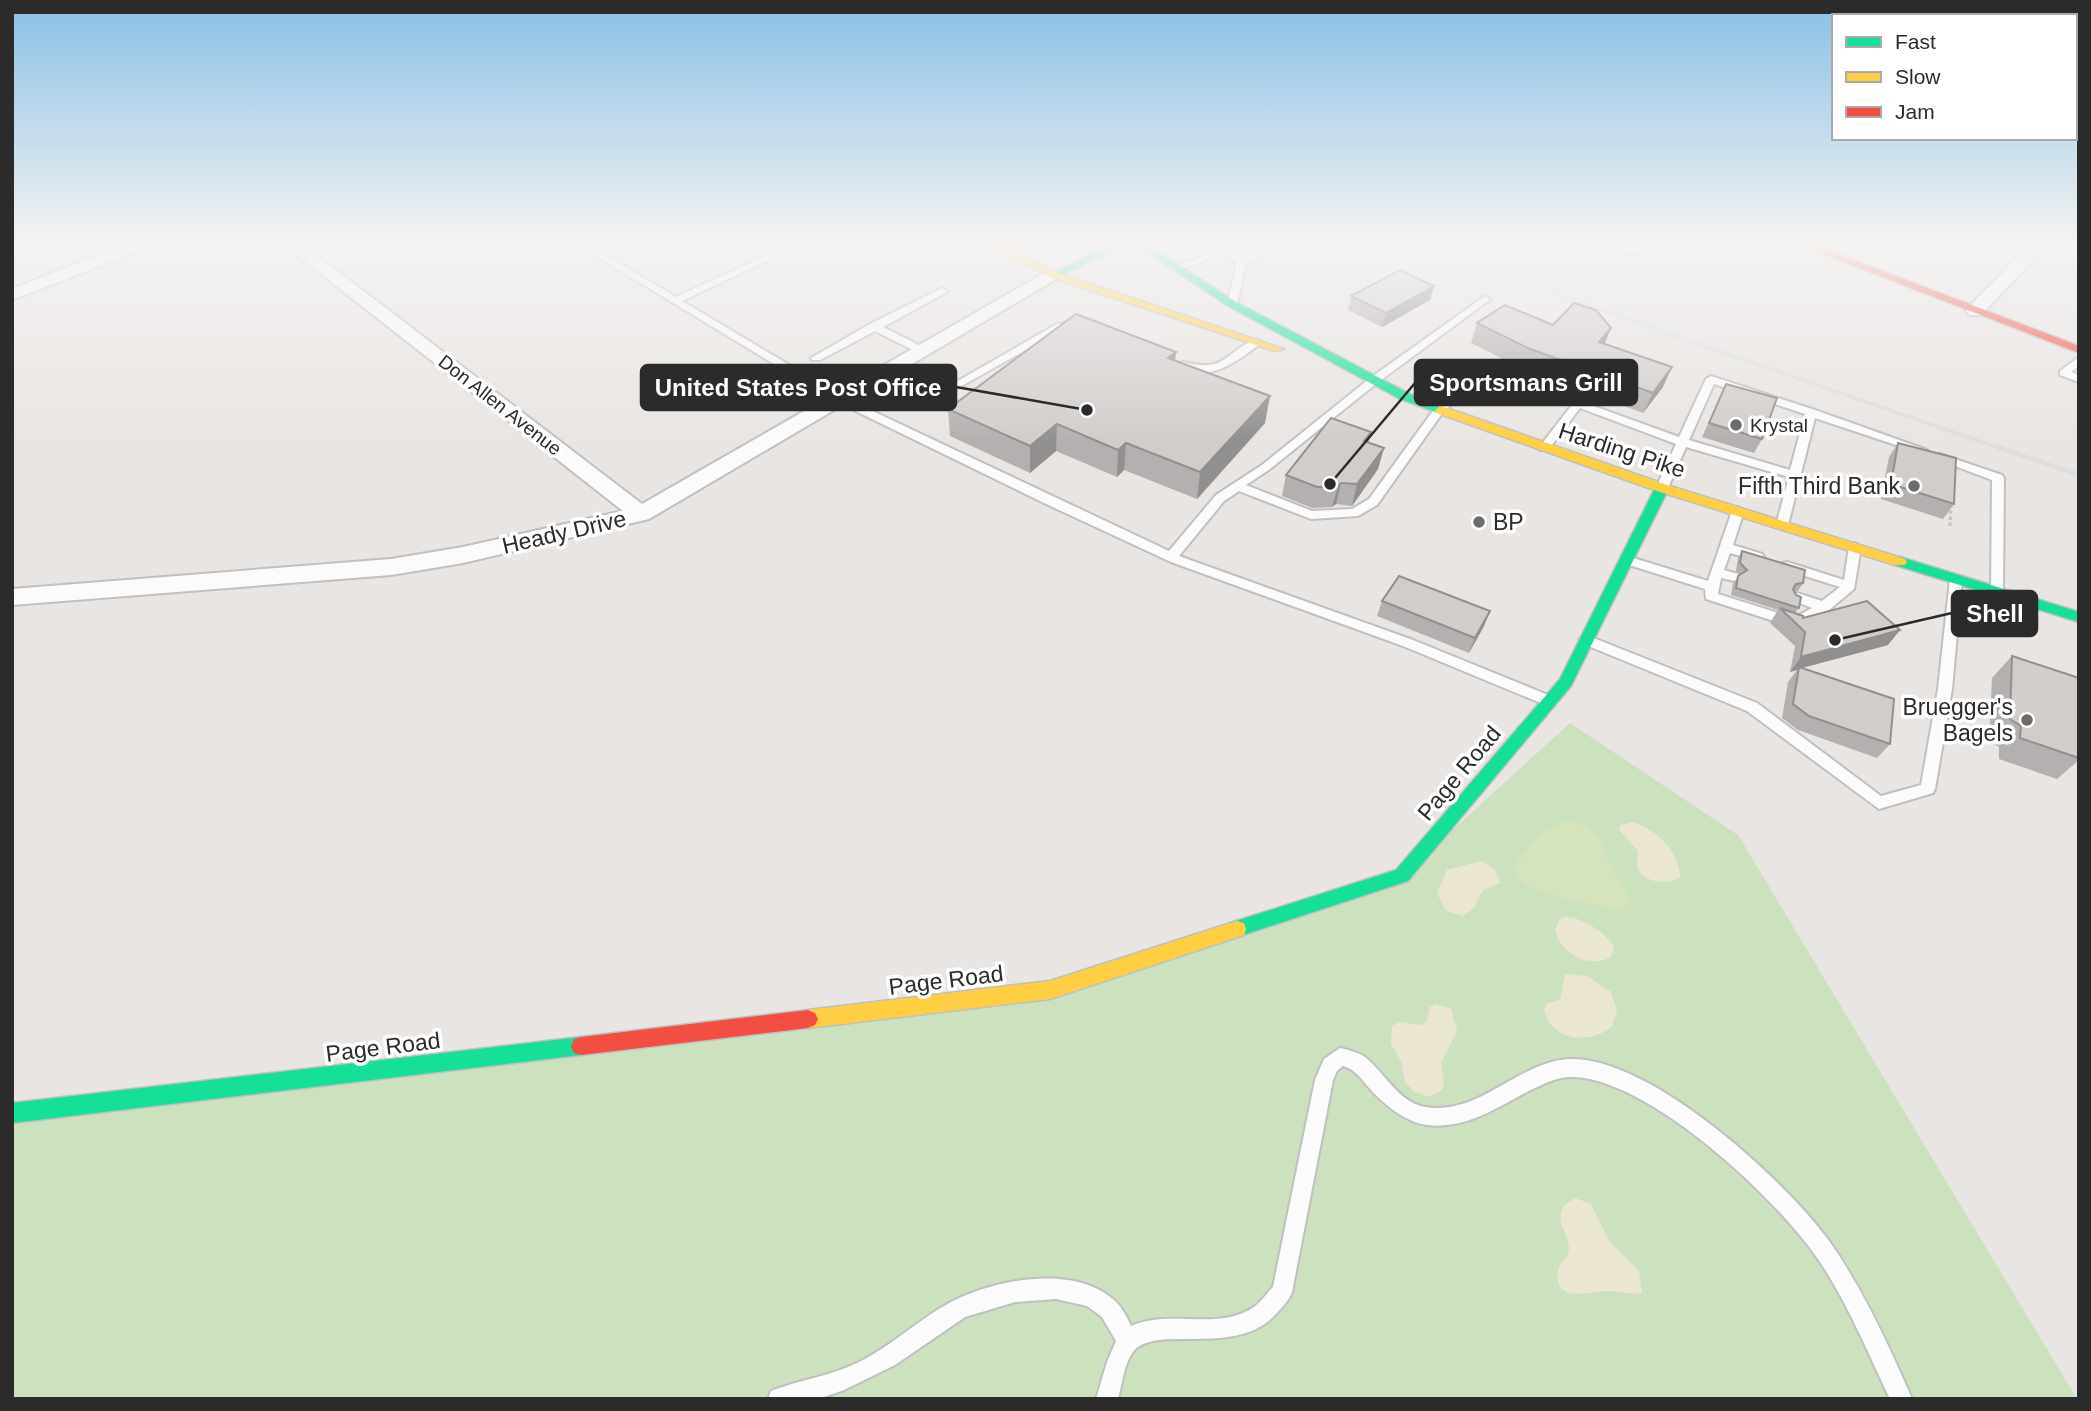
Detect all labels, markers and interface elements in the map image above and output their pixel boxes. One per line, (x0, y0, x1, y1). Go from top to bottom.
legend (1832, 14, 2077, 140)
text: Fast (1895, 30, 1936, 53)
text: Slow (1895, 65, 1941, 88)
text: Jam (1895, 100, 1935, 123)
street label: Don Allen Avenue (435, 351, 565, 459)
callout: Sportsmans Grill (1415, 360, 1637, 405)
callout: United States Post Office (641, 365, 956, 410)
text: Sportsmans Grill (1429, 369, 1623, 396)
text: United States Post Office (655, 374, 941, 401)
place label: Krystal (1750, 415, 1808, 436)
street label: Harding Pike (1555, 417, 1689, 483)
marker: Krystal (1728, 417, 1744, 433)
place label: Fifth Third Bank (1738, 473, 1900, 499)
marker: Fifth Third Bank (1906, 478, 1922, 494)
street label: Heady Drive (499, 505, 629, 559)
place label: BP (1493, 509, 1524, 535)
marker: BP (1471, 514, 1487, 530)
callout: Shell (1952, 591, 2037, 636)
text: Shell (1966, 600, 2024, 627)
place label: Bruegger's Bagels (1902, 694, 2013, 746)
marker: Bruegger's Bagels (2019, 712, 2035, 728)
street label: Page Road (1412, 721, 1506, 825)
street label: Page Road (887, 960, 1005, 1000)
street label: Page Road (324, 1027, 442, 1067)

